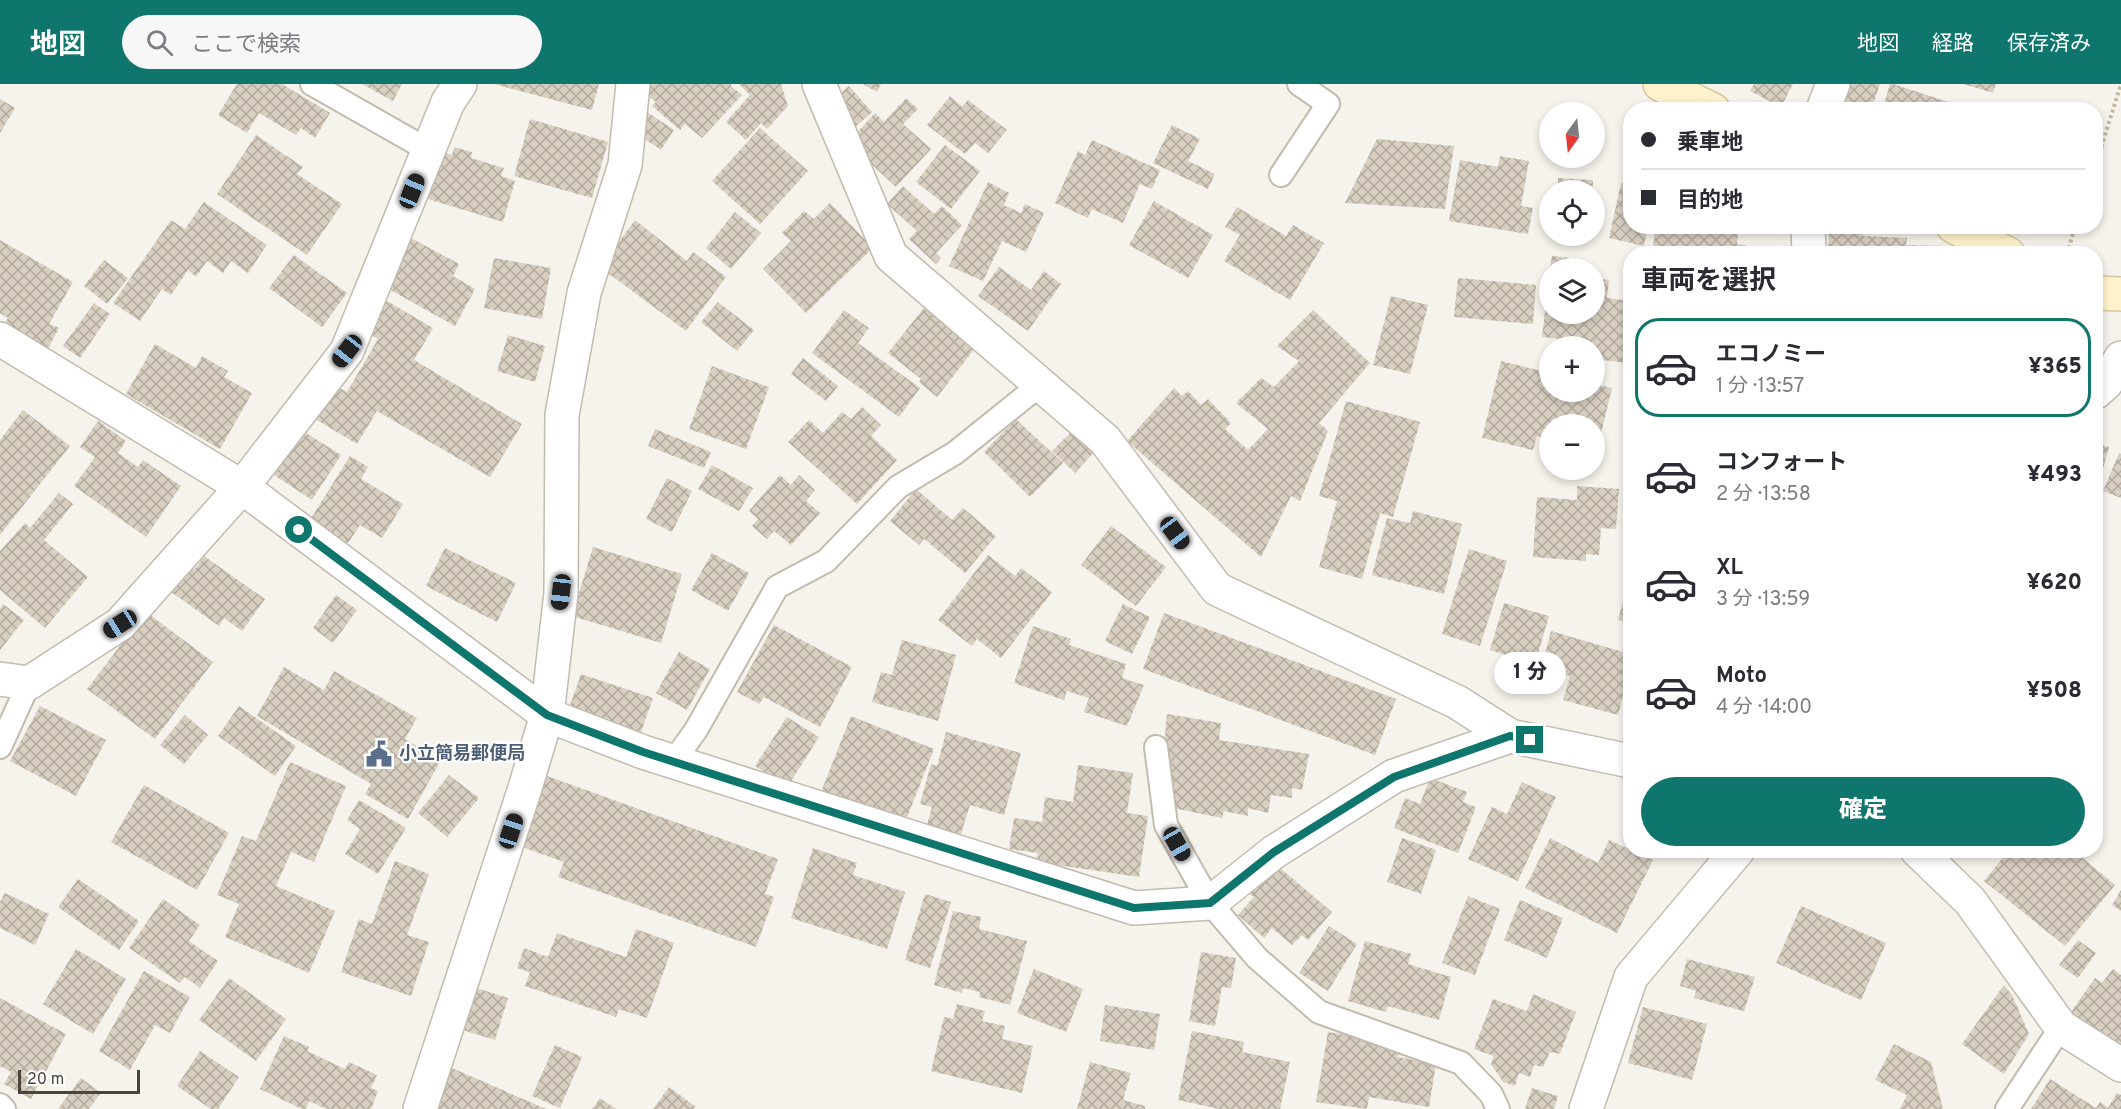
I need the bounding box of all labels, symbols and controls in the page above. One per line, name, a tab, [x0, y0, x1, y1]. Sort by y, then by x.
search box	[122, 15, 542, 69]
icon: search	[143, 26, 176, 59]
text: 地図	[30, 28, 86, 64]
text: 地図	[1857, 31, 1899, 58]
text: 経路	[1932, 31, 1974, 58]
text: 保存済み	[2007, 31, 2091, 58]
text: ここで検索	[191, 32, 301, 59]
north arrow	[1539, 102, 1605, 168]
map controls	[1539, 102, 1605, 480]
text: 乗車地	[1677, 130, 1743, 157]
car	[397, 171, 427, 211]
button: locate	[1539, 180, 1605, 246]
text: 目的地	[1677, 188, 1743, 215]
button: layers	[1539, 258, 1605, 324]
text: 車両を選択	[1641, 265, 1776, 299]
car	[329, 331, 365, 371]
button: +	[1539, 336, 1605, 402]
icon: car	[1644, 341, 1698, 395]
text: エコノミー	[1716, 342, 1826, 369]
text: ¥365	[2028, 354, 2082, 381]
text: 1 分 · 13:57	[1716, 374, 1804, 400]
button: −	[1539, 414, 1605, 480]
icon: car	[1644, 449, 1698, 503]
text: コンフォート	[1716, 450, 1847, 477]
text: ¥493	[2027, 462, 2082, 489]
text: 2 分 · 13:58	[1716, 482, 1811, 508]
car	[1157, 513, 1193, 553]
route start	[285, 516, 312, 543]
text: XL	[1716, 555, 1743, 582]
icon: car	[1644, 557, 1698, 611]
text: ¥620	[2027, 570, 2082, 597]
car	[550, 573, 572, 611]
text: 3 分 · 13:59	[1716, 587, 1810, 613]
car	[100, 607, 140, 641]
callout: 1 分	[1494, 653, 1566, 695]
text: 1 分	[1513, 660, 1547, 686]
text: Moto	[1716, 663, 1767, 690]
icon: car	[1644, 665, 1698, 719]
text: ¥508	[2026, 678, 2082, 705]
text: 4 分 · 14:00	[1716, 695, 1812, 721]
route end	[1516, 726, 1543, 753]
public building icon: 小立簡易郵便局	[364, 739, 394, 769]
place label: 小立簡易郵便局	[399, 743, 525, 766]
button: 確定	[1641, 777, 2085, 846]
car	[497, 811, 525, 851]
car	[1160, 824, 1194, 864]
scale bar	[18, 1067, 140, 1094]
text: 20 m	[27, 1070, 64, 1090]

